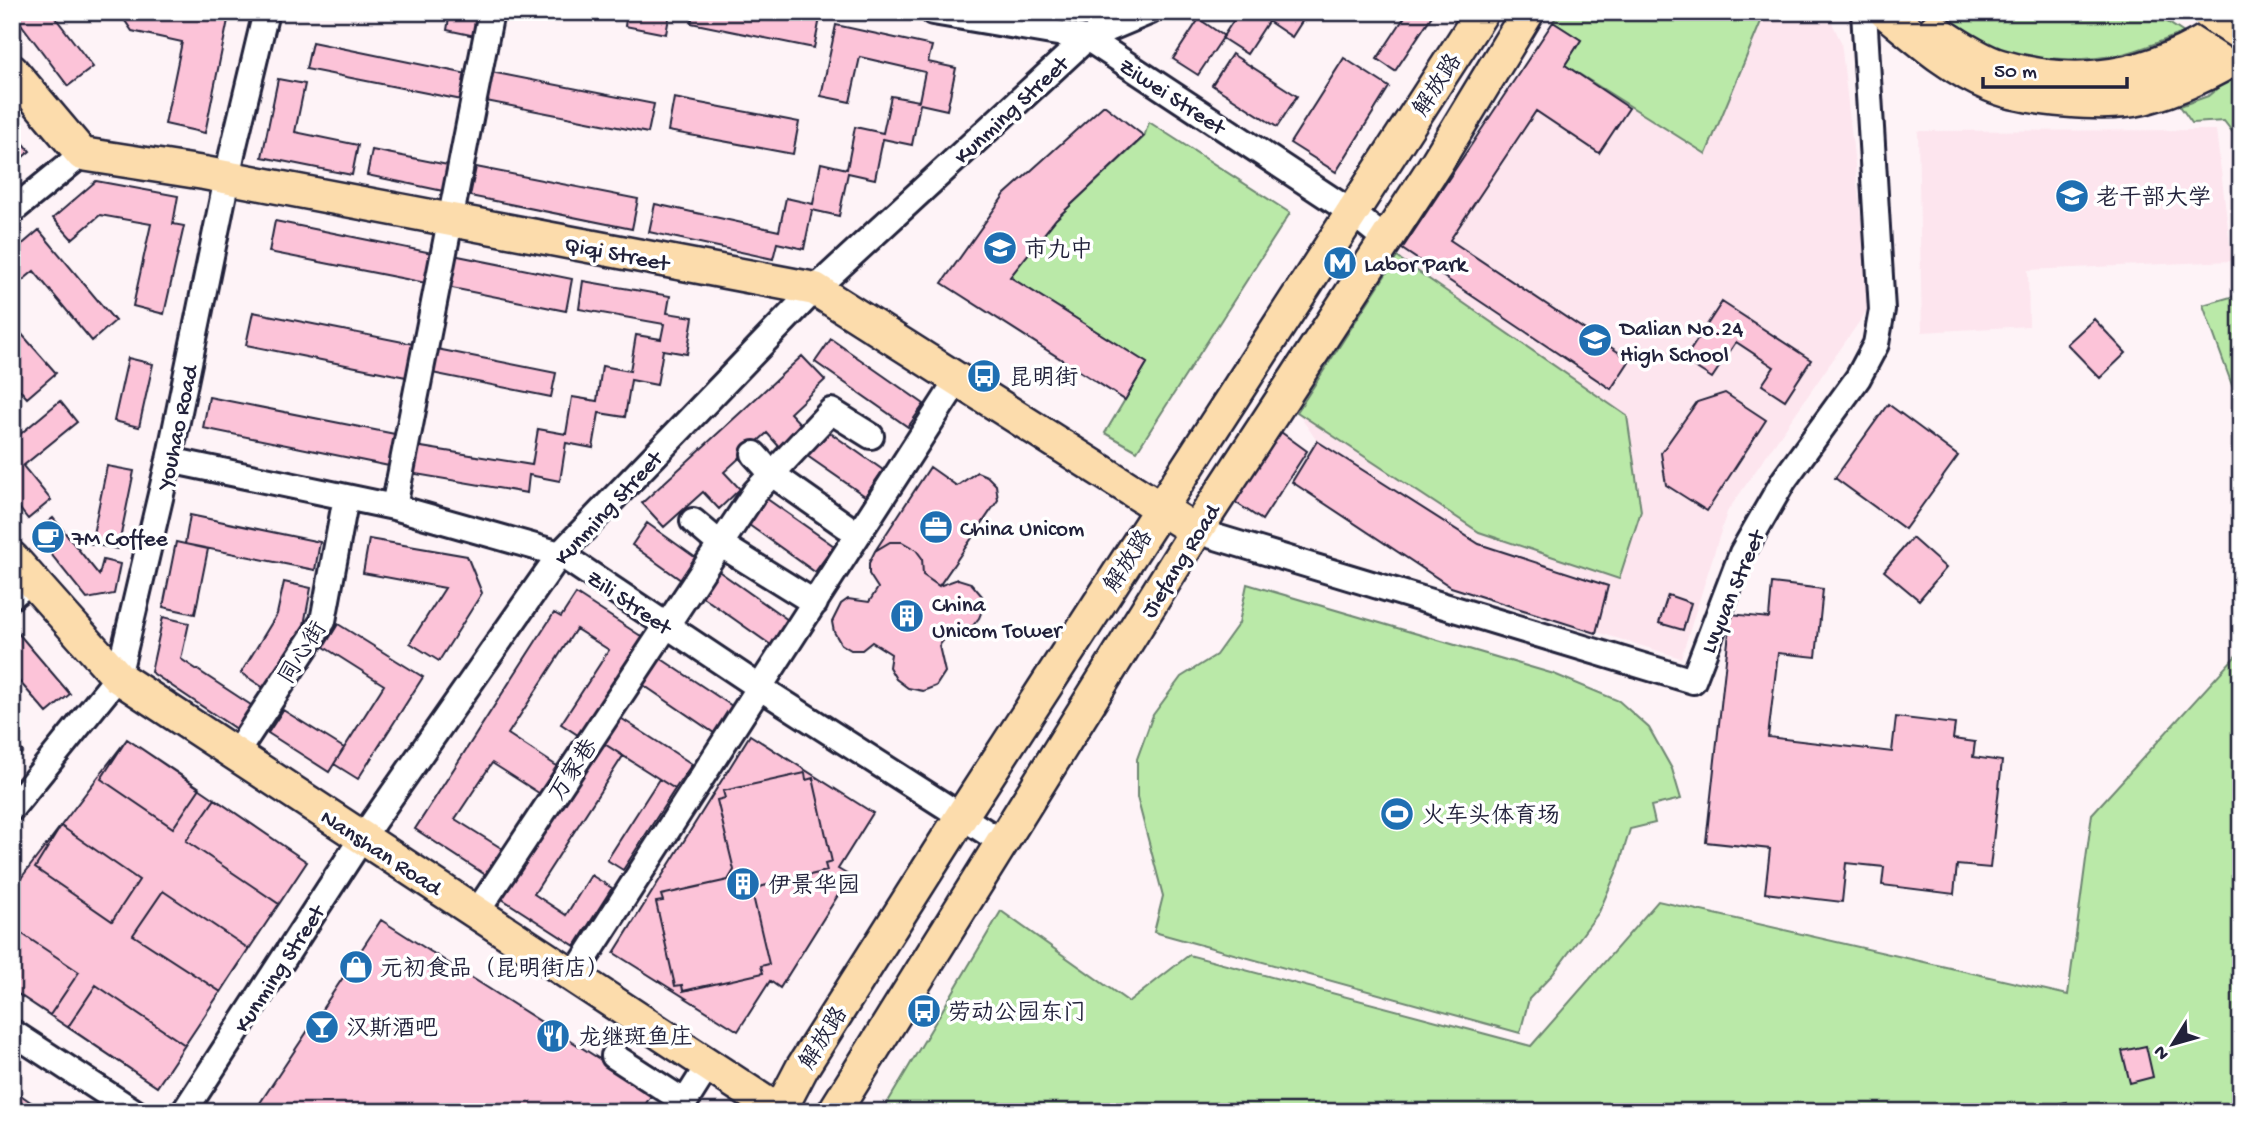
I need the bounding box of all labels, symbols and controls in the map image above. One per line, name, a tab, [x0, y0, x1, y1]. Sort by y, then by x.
scale bar	[1983, 46, 2127, 90]
street label: 解放路	[1408, 49, 1469, 122]
street label: Kunming Street	[950, 51, 1076, 171]
street label: Ziwei Street	[1113, 54, 1231, 143]
text: 50 m	[1994, 61, 2037, 86]
school or university icon: 老干部大学	[2053, 177, 2091, 215]
place label: 老干部大学	[2096, 185, 2211, 213]
school or university icon: 市九中	[981, 229, 1019, 267]
street label: Qiqi Street	[562, 232, 672, 279]
place label: 市九中	[1024, 237, 1093, 265]
metro station icon: Labor Park	[1321, 244, 1359, 282]
place label: Labor Park	[1364, 253, 1469, 280]
place label: Dalian No.24 High School	[1618, 317, 1743, 370]
school or university icon: Dalian No.24 High School	[1576, 321, 1614, 359]
bus stop icon: 昆明街	[965, 357, 1003, 395]
street label: Youhao Road	[153, 362, 206, 494]
place label: 昆明街	[1009, 366, 1078, 393]
street label: Kunming Street	[550, 445, 670, 572]
street label: Jiefang Road	[1136, 499, 1228, 624]
office icon: China Unicom	[917, 508, 955, 546]
place label: China Unicom	[960, 517, 1084, 544]
cafe icon: 7M Coffee	[29, 518, 67, 556]
street label: 解放路	[1099, 525, 1160, 598]
street label: Lvyuan Street	[1696, 525, 1773, 658]
place label: 7M Coffee	[71, 527, 169, 554]
street label: Zili Street	[580, 566, 677, 643]
place label: China Unicom Tower	[932, 593, 1063, 646]
building icon: China Unicom Tower	[888, 597, 926, 635]
street label: 同心街	[274, 617, 334, 690]
street label: 万家巷	[544, 733, 606, 807]
sports icon: 火车头体育场	[1378, 795, 1416, 833]
place label: 火车头体育场	[1422, 803, 1560, 831]
street label: Nanshan Road	[314, 805, 447, 904]
building icon: 伊景华园	[724, 865, 762, 903]
place label: 伊景华园	[768, 873, 860, 901]
street label: Kunming Street	[230, 900, 333, 1039]
shop icon: 元初食品（昆明街店）	[337, 948, 375, 986]
place label: 元初食品（昆明街店）	[380, 956, 610, 984]
bus stop icon: 劳动公园东门	[905, 992, 943, 1030]
place label: 劳动公园东门	[948, 1000, 1086, 1028]
street label: 解放路	[794, 1002, 855, 1075]
bar icon: 汉斯酒吧	[303, 1008, 341, 1046]
north arrow	[2138, 1009, 2208, 1078]
place label: 汉斯酒吧	[346, 1016, 438, 1044]
restaurant icon: 龙继斑鱼庄	[534, 1017, 572, 1055]
place label: 龙继斑鱼庄	[578, 1025, 693, 1053]
text: N	[2149, 1040, 2175, 1064]

